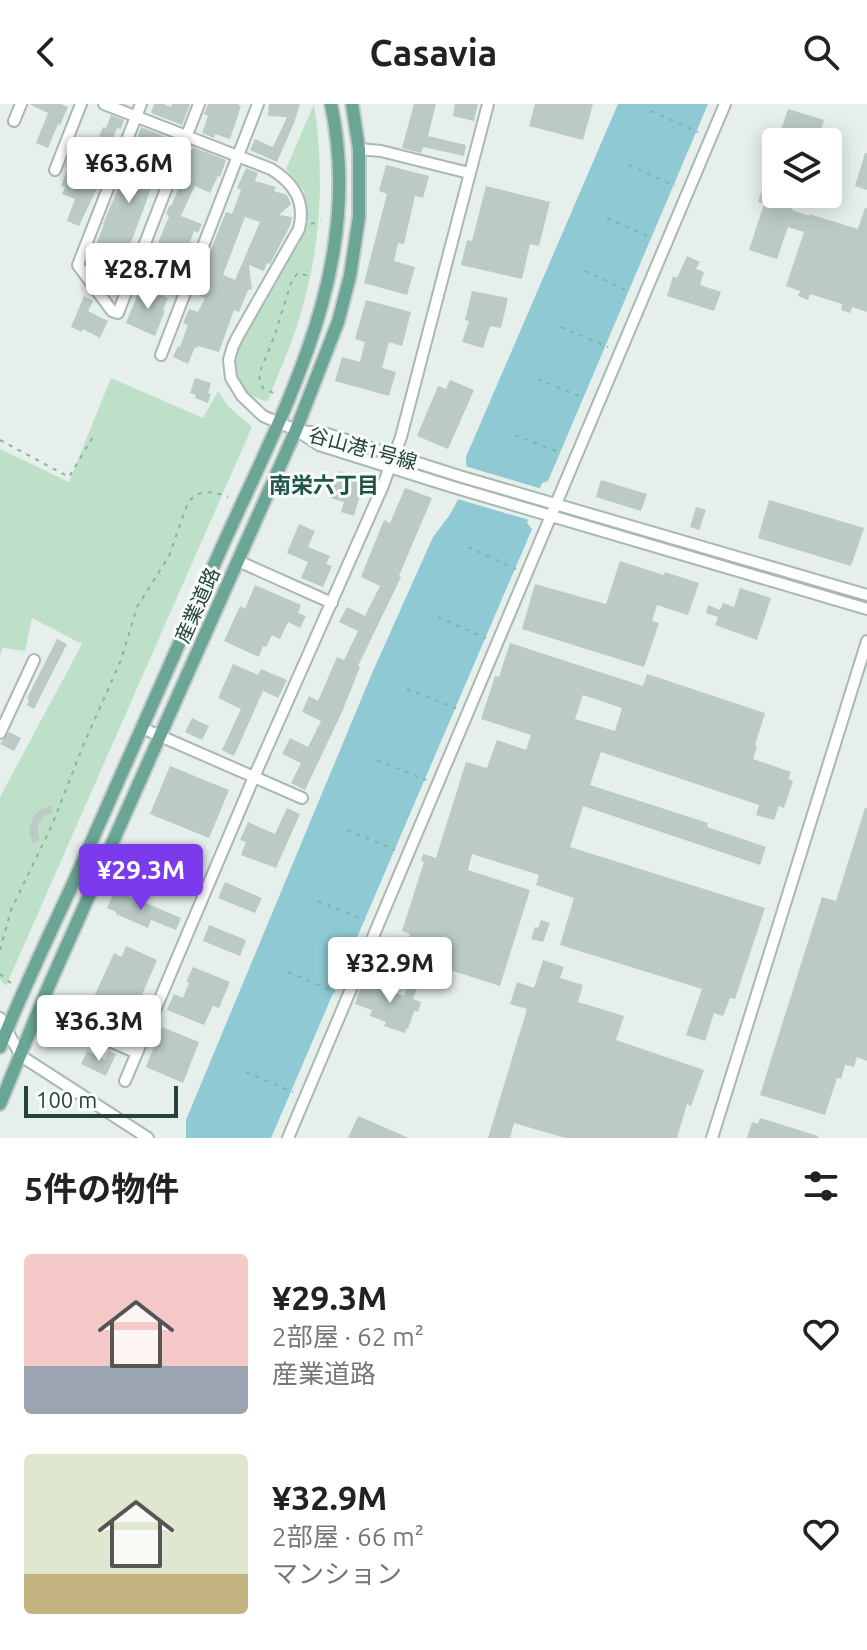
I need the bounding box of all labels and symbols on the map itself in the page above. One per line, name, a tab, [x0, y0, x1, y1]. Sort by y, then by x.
pin: ¥63.6M	[64, 137, 194, 205]
pin: ¥28.7M	[83, 243, 213, 311]
street label: 谷山港1号線	[306, 422, 420, 474]
district label: 南栄六丁目	[269, 472, 379, 497]
street label: 産業道路	[170, 564, 224, 646]
pin: ¥29.3M	[76, 844, 206, 912]
pin: ¥32.9M	[325, 937, 455, 1005]
pin: ¥36.3M	[34, 995, 164, 1063]
scale bar	[24, 1082, 178, 1118]

